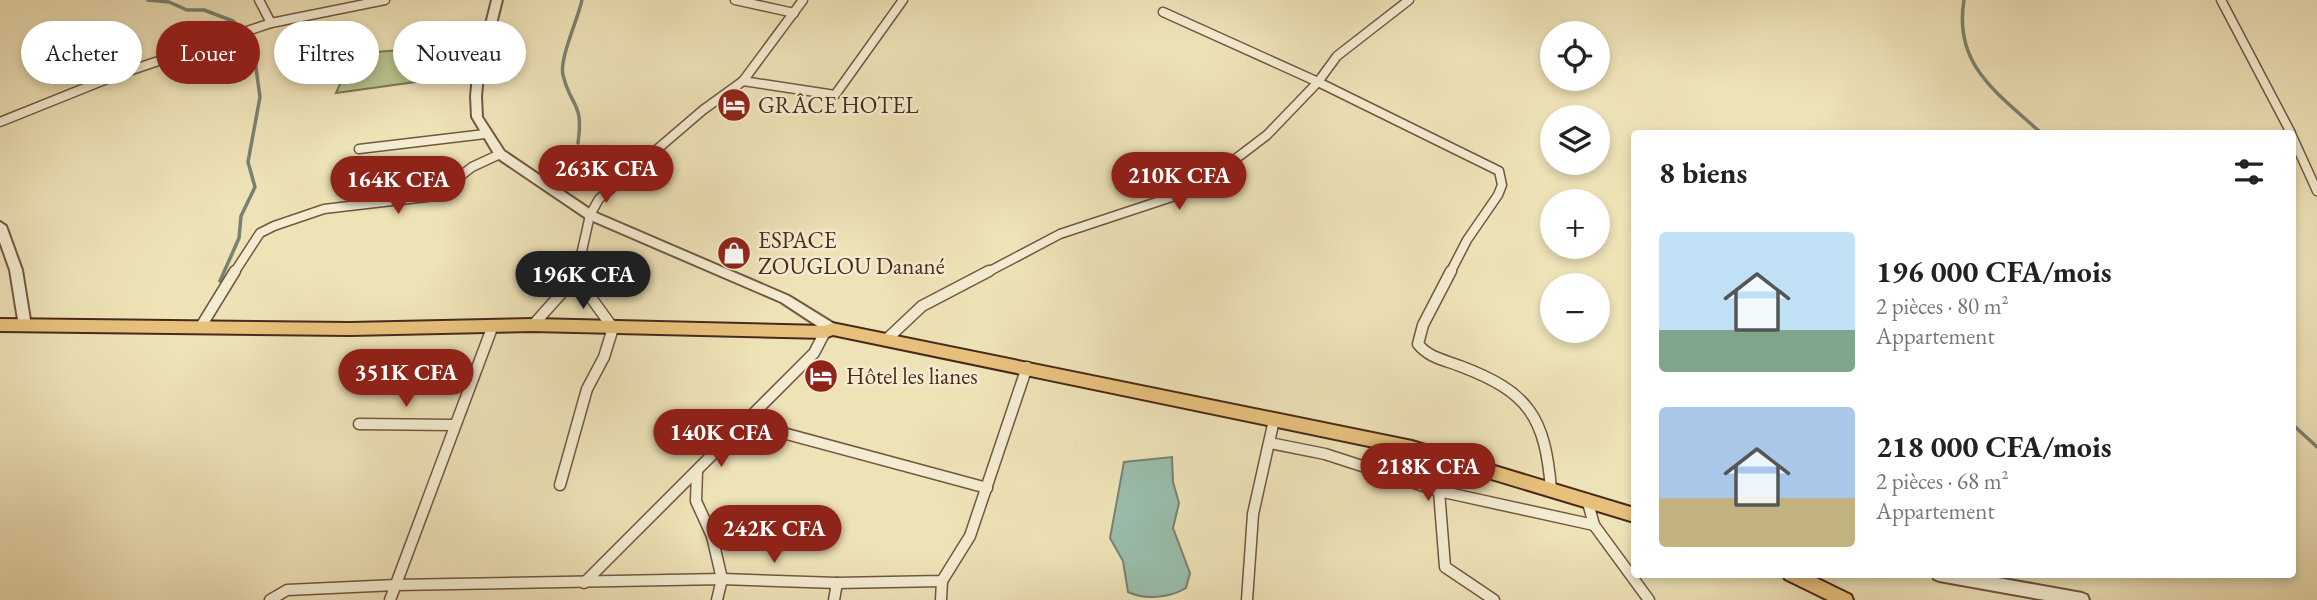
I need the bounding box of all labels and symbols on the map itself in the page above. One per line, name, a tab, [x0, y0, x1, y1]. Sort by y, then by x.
hotel icon: GRÂCE HOTEL	[715, 86, 753, 124]
place label: GRÂCE HOTEL	[758, 90, 919, 120]
pin: 263K CFA	[534, 146, 678, 205]
pin: 210K CFA	[1107, 152, 1251, 212]
pin: 164K CFA	[326, 156, 470, 216]
place label: ESPACE ZOUGLOU Danané	[758, 225, 945, 281]
shop icon: ESPACE ZOUGLOU Danané	[715, 234, 753, 272]
pin: 196K CFA	[511, 252, 655, 311]
pin: 351K CFA	[334, 350, 478, 409]
hotel icon: Hôtel les lianes	[802, 357, 840, 395]
place label: Hôtel les lianes	[846, 361, 978, 391]
pin: 140K CFA	[649, 410, 793, 469]
pin: 218K CFA	[1356, 444, 1500, 503]
pin: 242K CFA	[702, 505, 846, 565]

